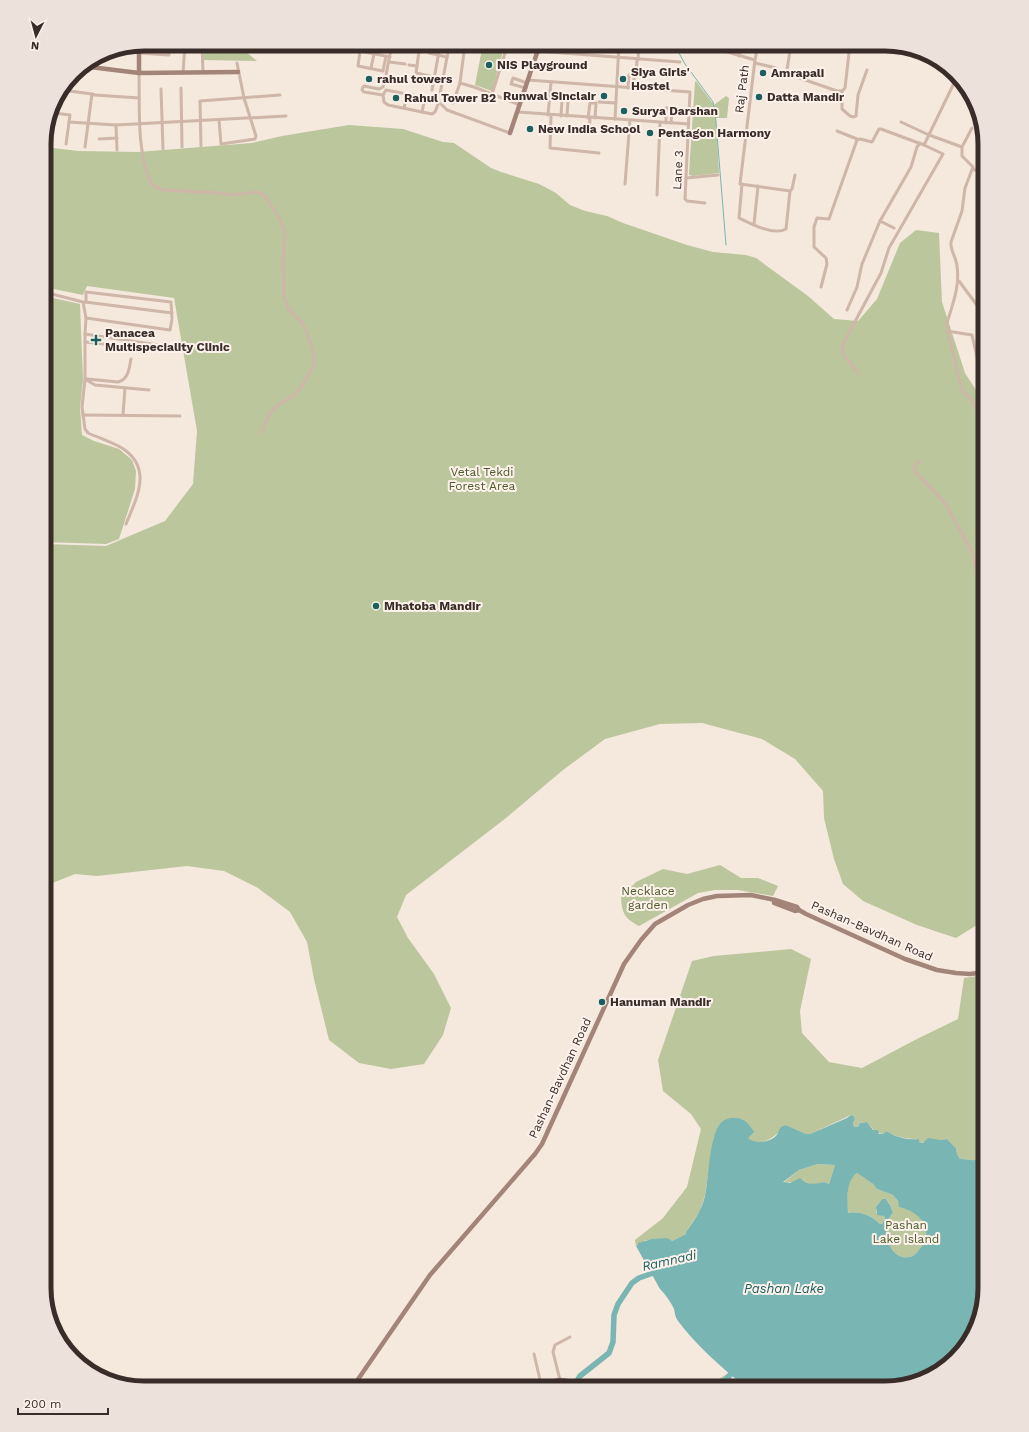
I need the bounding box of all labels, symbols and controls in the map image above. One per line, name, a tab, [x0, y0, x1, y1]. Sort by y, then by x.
north arrow	[16, 16, 56, 56]
text: N	[30, 39, 40, 52]
place label: NIS Playground	[497, 58, 588, 72]
marker: NIS Playground	[484, 60, 494, 70]
street label: Raj Path	[732, 64, 752, 114]
place label: Siya Girls' Hostel	[631, 65, 690, 93]
place label: Amrapali	[771, 66, 824, 80]
marker: Amrapali	[758, 68, 768, 78]
place label: rahul towers	[377, 72, 453, 86]
marker: rahul towers	[364, 74, 374, 84]
marker: Siya Girls' Hostel	[618, 74, 628, 84]
place label: Runwal Sinclair	[503, 89, 597, 103]
place label: Datta Mandir	[767, 90, 845, 104]
place label: Rahul Tower B2	[404, 91, 496, 105]
marker: Runwal Sinclair	[599, 91, 609, 101]
marker: Datta Mandir	[754, 92, 764, 102]
marker: Rahul Tower B2	[391, 93, 401, 103]
place label: Surya Darshan	[632, 104, 718, 118]
marker: Surya Darshan	[619, 106, 629, 116]
place label: New India School	[538, 122, 640, 136]
marker: New India School	[525, 124, 535, 134]
place label: Pentagon Harmony	[658, 126, 771, 140]
marker: Pentagon Harmony	[645, 128, 655, 138]
street label: Lane 3	[670, 150, 686, 190]
place label: Panacea Multispeciality Clinic	[105, 326, 230, 354]
marker: Panacea Multispeciality Clinic	[90, 334, 102, 346]
park label: Vetal Tekdi Forest Area	[449, 465, 516, 493]
place label: Mhatoba Mandir	[384, 599, 482, 613]
marker: Mhatoba Mandir	[371, 601, 381, 611]
park label: Necklace garden	[621, 884, 675, 912]
street label: Pashan-Bavdhan Road	[809, 898, 935, 964]
place label: Hanuman Mandir	[610, 995, 712, 1009]
marker: Hanuman Mandir	[597, 997, 607, 1007]
street label: Pashan-Bavdhan Road	[526, 1015, 594, 1141]
park label: Pashan Lake Island	[873, 1218, 939, 1246]
water label: Ramnadi	[640, 1247, 698, 1274]
water label: Pashan Lake	[744, 1281, 824, 1296]
scale bar	[18, 1390, 108, 1416]
text: 200 m	[24, 1397, 61, 1411]

